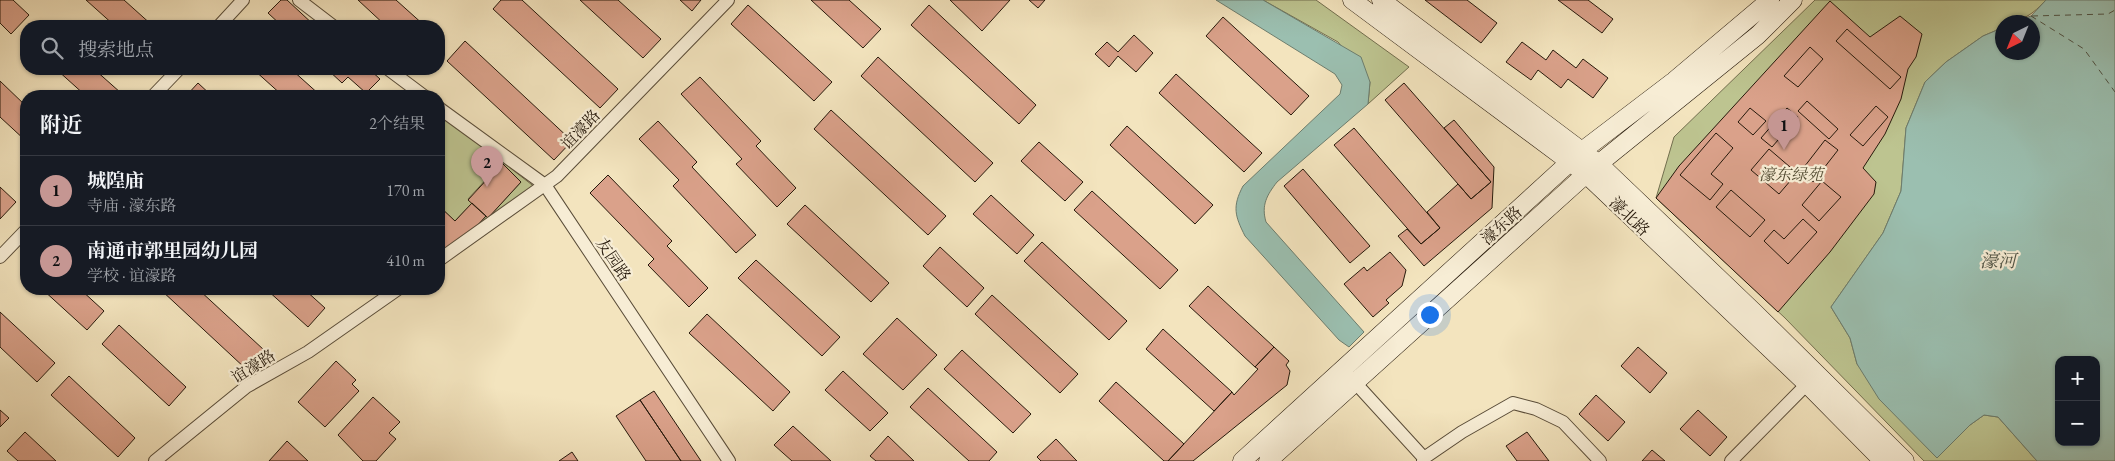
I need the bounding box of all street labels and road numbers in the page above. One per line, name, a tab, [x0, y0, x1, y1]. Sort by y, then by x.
street label: 谊濠路	[556, 105, 605, 154]
street label: 濠北路	[1605, 192, 1654, 241]
street label: 濠东路	[1476, 202, 1526, 249]
street label: 友园路	[591, 234, 636, 285]
street label: 谊濠路	[227, 345, 279, 388]

